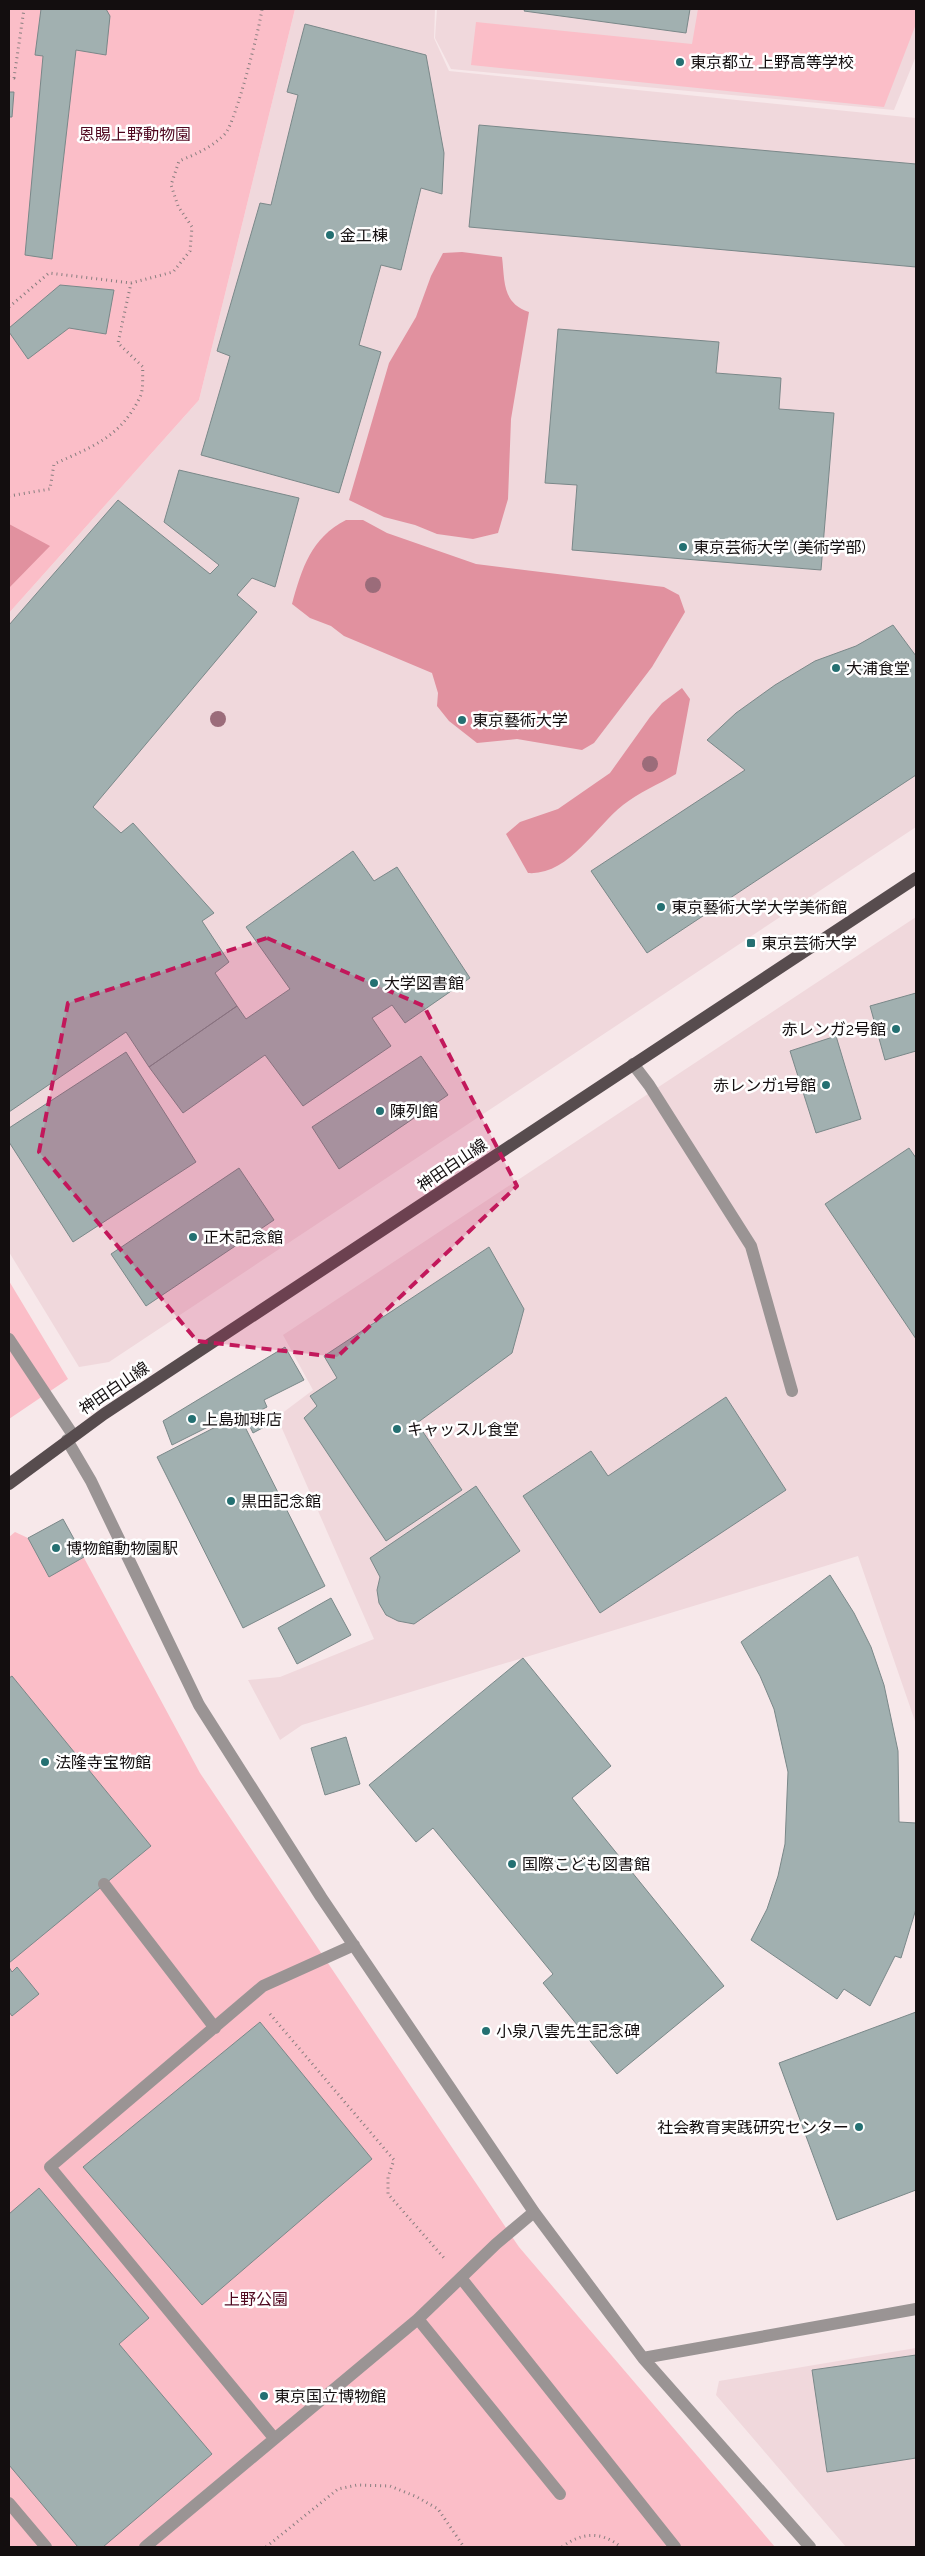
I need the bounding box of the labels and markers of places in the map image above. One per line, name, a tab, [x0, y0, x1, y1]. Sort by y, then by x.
place label: 東京都立 上野高等学校	[690, 53, 854, 72]
marker: 東京都立 上野高等学校	[674, 56, 686, 68]
place label: 金工棟	[340, 226, 388, 245]
marker: 金工棟	[324, 229, 336, 241]
place label: 東京芸術大学 (美術学部)	[693, 538, 866, 557]
marker: 東京芸術大学 (美術学部)	[677, 541, 689, 553]
place label: 大浦食堂	[846, 659, 910, 678]
marker: 大浦食堂	[830, 662, 842, 674]
place label: 東京藝術大学	[472, 711, 568, 730]
marker: 東京藝術大学	[456, 714, 468, 726]
place label: 東京藝術大学大学美術館	[671, 898, 847, 917]
marker: 東京藝術大学大学美術館	[655, 901, 667, 913]
place label: 東京芸術大学	[761, 934, 857, 953]
marker: 東京芸術大学	[745, 937, 757, 949]
place label: 大学図書館	[384, 974, 464, 993]
marker: 大学図書館	[368, 977, 380, 989]
place label: 赤レンガ2号館	[782, 1020, 886, 1039]
marker: 赤レンガ2号館	[890, 1023, 902, 1035]
place label: 赤レンガ1号館	[713, 1076, 816, 1095]
marker: 赤レンガ1号館	[820, 1079, 832, 1091]
place label: 陳列館	[390, 1102, 438, 1121]
marker: 陳列館	[374, 1105, 386, 1117]
place label: 正木記念館	[203, 1228, 283, 1247]
marker: 正木記念館	[187, 1231, 199, 1243]
place label: 上島珈琲店	[202, 1410, 282, 1429]
marker: 上島珈琲店	[186, 1413, 198, 1425]
place label: キャッスル食堂	[407, 1420, 519, 1439]
marker: キャッスル食堂	[391, 1423, 403, 1435]
place label: 黒田記念館	[241, 1492, 321, 1511]
marker: 黒田記念館	[225, 1495, 237, 1507]
place label: 博物館動物園駅	[66, 1539, 178, 1558]
marker: 博物館動物園駅	[50, 1542, 62, 1554]
place label: 法隆寺宝物館	[55, 1753, 151, 1772]
marker: 法隆寺宝物館	[39, 1756, 51, 1768]
place label: 国際こども図書館	[522, 1855, 650, 1874]
marker: 国際こども図書館	[506, 1858, 518, 1870]
place label: 小泉八雲先生記念碑	[496, 2022, 640, 2041]
marker: 小泉八雲先生記念碑	[480, 2025, 492, 2037]
place label: 社会教育実践研究センター	[657, 2118, 849, 2137]
marker: 社会教育実践研究センター	[853, 2121, 865, 2133]
place label: 東京国立博物館	[274, 2387, 386, 2406]
marker: 東京国立博物館	[258, 2390, 270, 2402]

